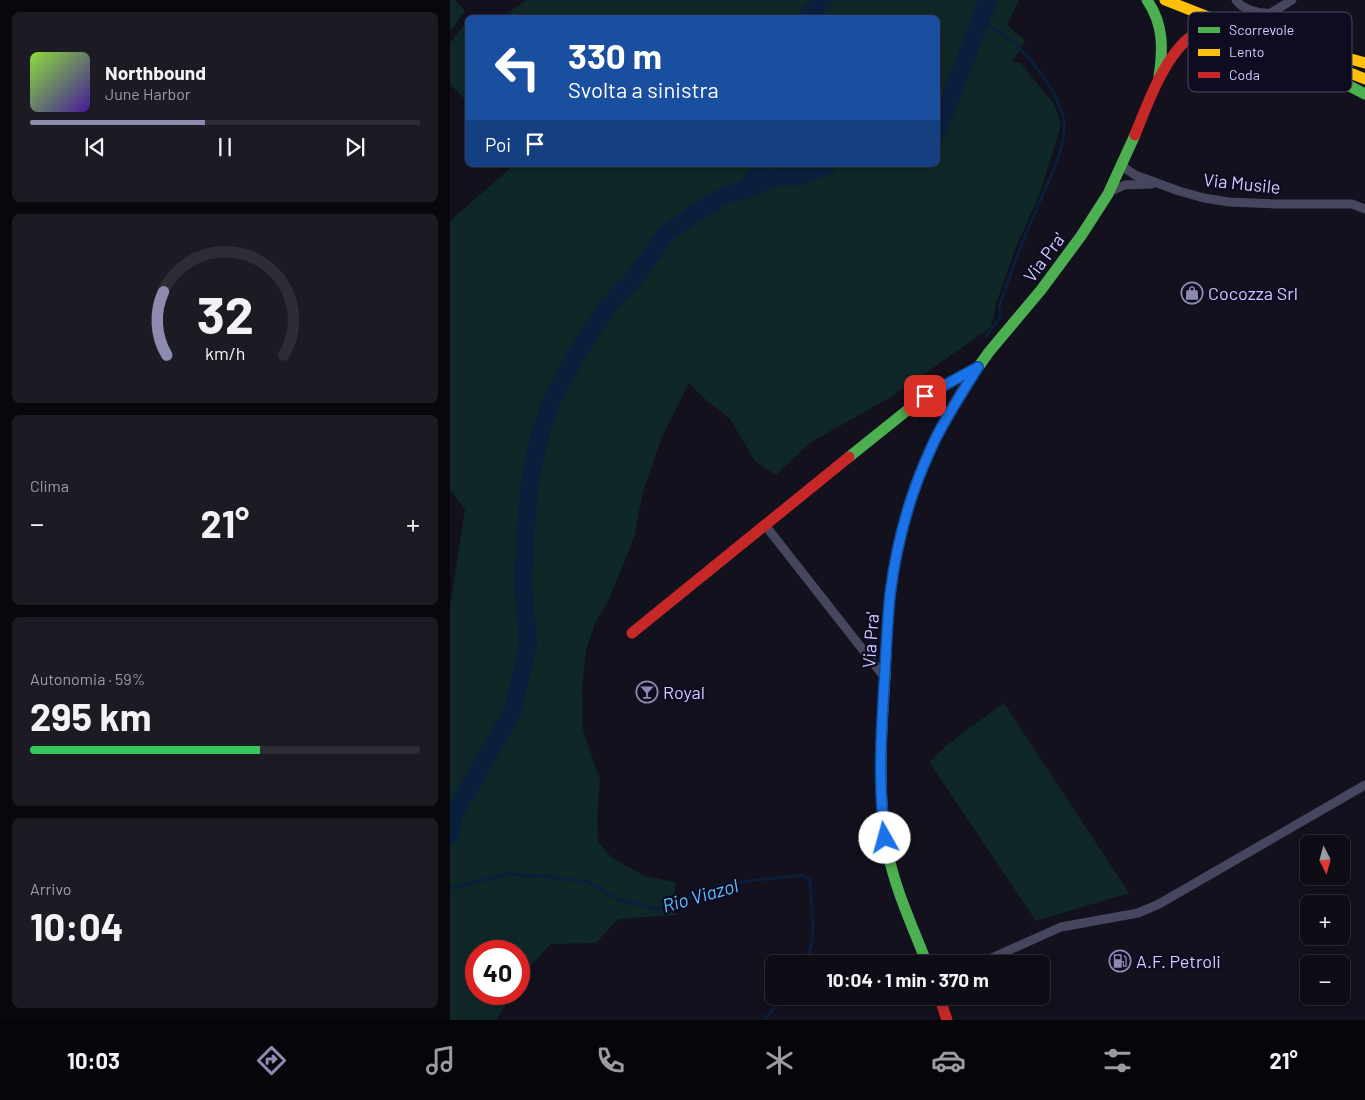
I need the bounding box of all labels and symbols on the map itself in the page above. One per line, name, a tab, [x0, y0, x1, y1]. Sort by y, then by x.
legend	[1188, 12, 1352, 92]
text: Scorrevole	[1229, 21, 1294, 38]
text: Lento	[1229, 43, 1264, 60]
text: Coda	[1229, 66, 1260, 83]
street label: Via Musile	[1202, 168, 1282, 198]
street label: Via Pra'	[1018, 228, 1070, 286]
shop icon: Cocozza Srl	[1180, 281, 1204, 305]
place label: Cocozza Srl	[1208, 282, 1298, 304]
pin	[904, 375, 946, 417]
street label: Via Pra'	[857, 611, 883, 669]
bar icon: Royal	[635, 680, 659, 704]
place label: Royal	[663, 681, 705, 703]
position arrow	[858, 811, 910, 863]
north arrow	[1300, 835, 1350, 885]
water label: Rio Viazol	[659, 873, 741, 917]
speed limit sign: 40	[465, 940, 530, 1005]
fuel station icon: A.F. Petroli	[1108, 949, 1132, 973]
place label: A.F. Petroli	[1136, 950, 1221, 972]

